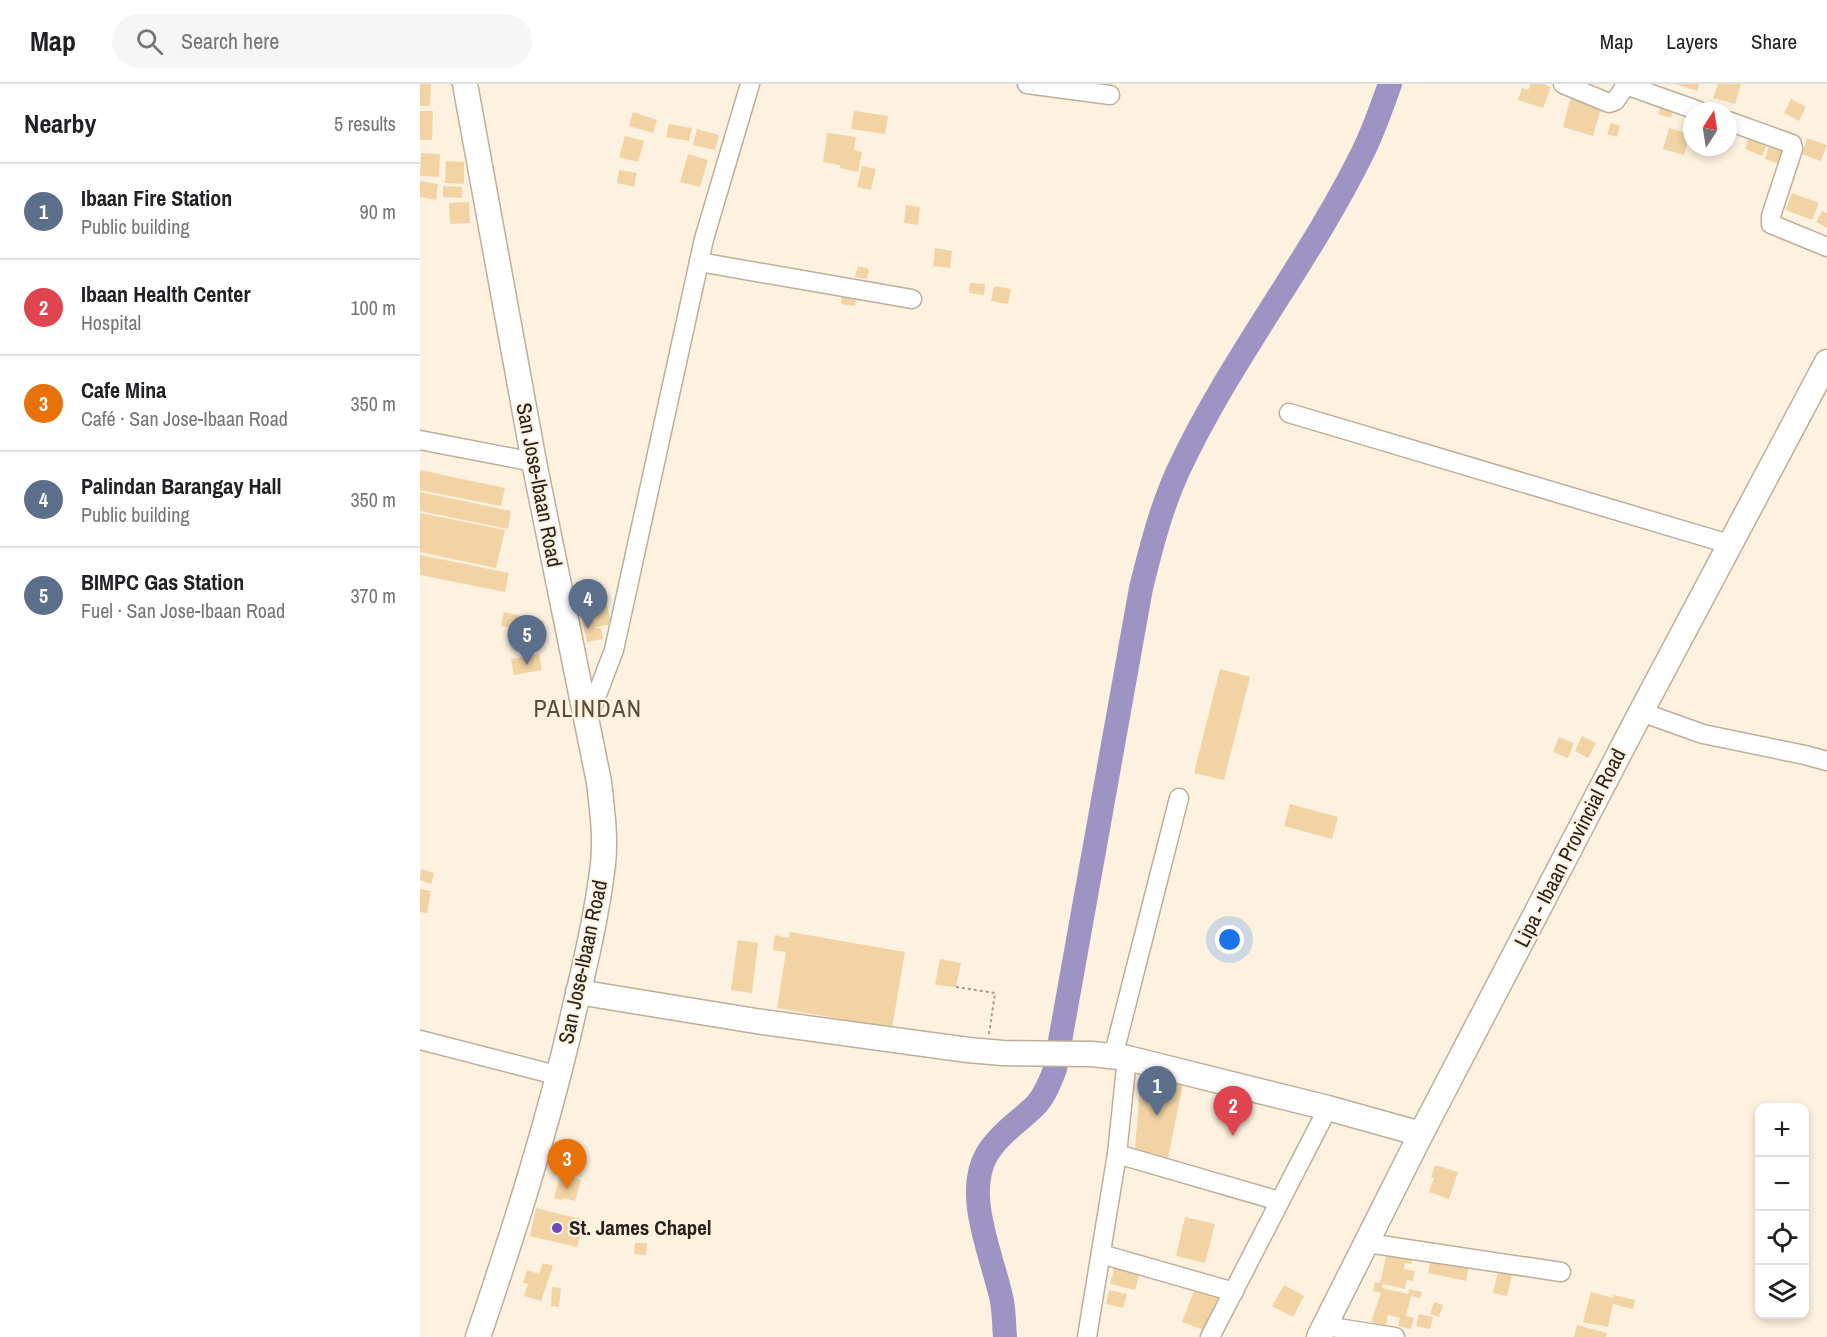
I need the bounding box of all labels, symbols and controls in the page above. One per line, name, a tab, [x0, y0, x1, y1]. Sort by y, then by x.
search box	[112, 14, 532, 68]
text: Map	[30, 22, 76, 60]
icon: search	[133, 25, 166, 58]
text: Search here	[181, 26, 279, 56]
text: Map	[1600, 27, 1633, 56]
text: Layers	[1666, 27, 1718, 56]
text: Share	[1751, 27, 1797, 56]
north arrow	[1683, 102, 1737, 156]
text: Nearby	[24, 106, 96, 141]
text: 5 results	[334, 110, 396, 137]
text: Ibaan Fire Station	[81, 183, 232, 213]
text: 1	[39, 198, 48, 225]
text: 90 m	[360, 198, 396, 225]
text: Public building	[81, 213, 190, 240]
text: Ibaan Health Center	[81, 279, 250, 309]
text: 2	[39, 294, 48, 321]
text: 100 m	[350, 294, 396, 321]
text: Hospital	[81, 309, 141, 336]
text: Cafe Mina	[81, 375, 166, 405]
text: 3	[39, 390, 48, 417]
text: 350 m	[350, 390, 396, 417]
street label: San Jose-Ibaan Road	[509, 400, 570, 569]
text: Café · San Jose-Ibaan Road	[81, 405, 288, 432]
text: Palindan Barangay Hall	[81, 471, 282, 501]
text: 4	[39, 486, 48, 513]
text: 350 m	[350, 486, 396, 513]
text: Public building	[81, 501, 190, 528]
text: BIMPC Gas Station	[81, 567, 244, 597]
pin: 4	[568, 580, 608, 629]
text: 5	[39, 582, 48, 609]
text: 370 m	[350, 582, 396, 609]
text: Fuel · San Jose-Ibaan Road	[81, 597, 285, 624]
pin: 5	[508, 616, 546, 665]
district label: PALINDAN	[534, 692, 642, 724]
street label: Lipa - Ibaan Provincial Road	[1507, 744, 1632, 952]
street label: San Jose-Ibaan Road	[551, 877, 614, 1046]
your location	[1215, 925, 1244, 954]
pin: 1	[1138, 1066, 1176, 1116]
pin: 2	[1214, 1086, 1252, 1136]
map controls	[1755, 1103, 1809, 1319]
button: +	[1755, 1103, 1809, 1157]
pin: 3	[548, 1140, 586, 1189]
button: −	[1755, 1157, 1809, 1211]
button: locate	[1755, 1211, 1809, 1265]
place label: St. James Chapel	[569, 1213, 712, 1242]
marker: St. James Chapel	[550, 1221, 564, 1235]
button: layers	[1755, 1265, 1809, 1319]

